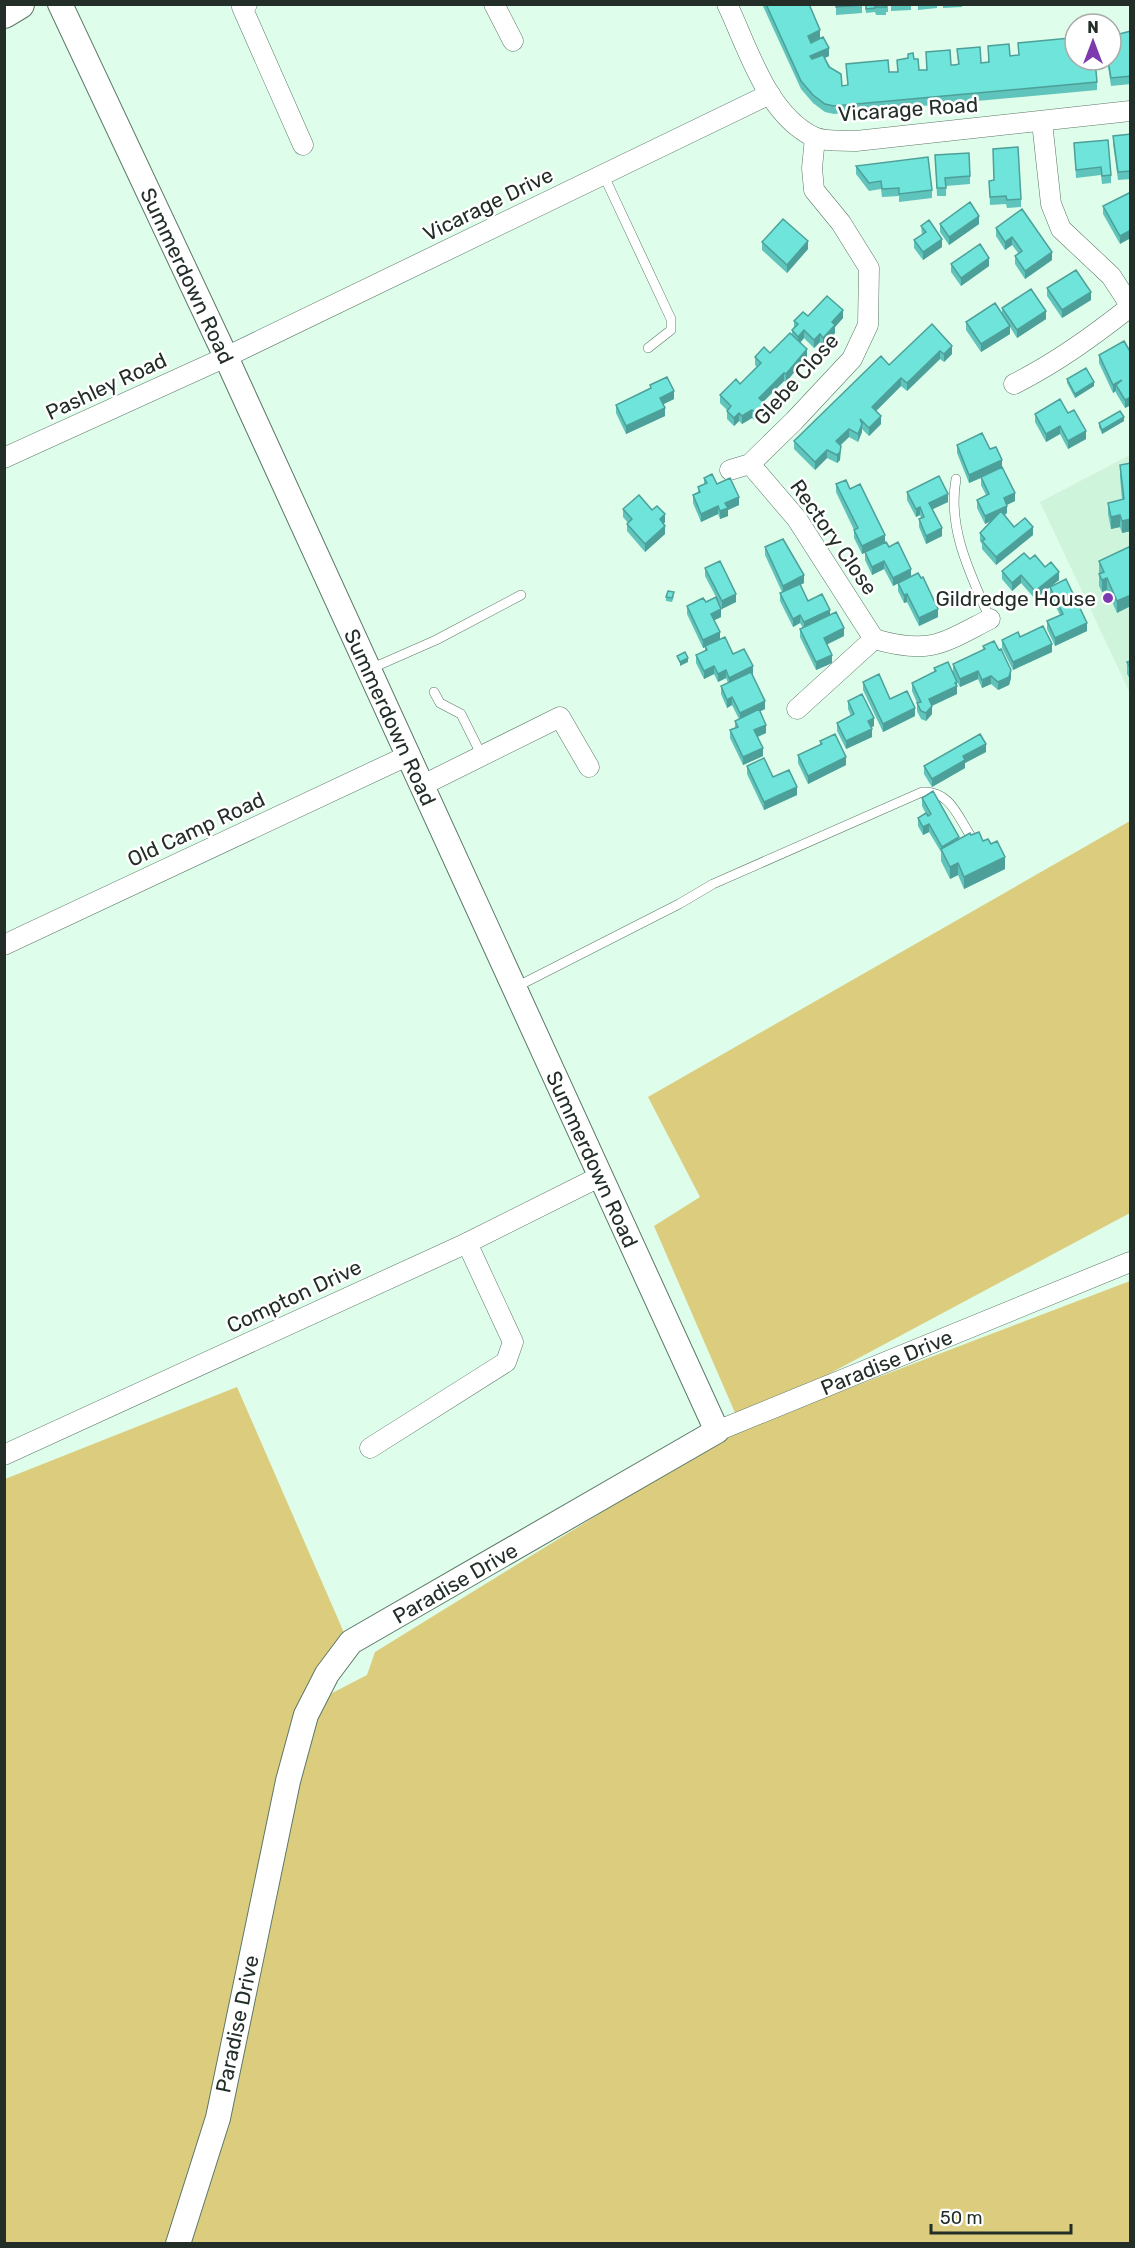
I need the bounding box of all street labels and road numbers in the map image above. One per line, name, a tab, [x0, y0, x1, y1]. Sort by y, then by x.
street label: Vicarage Road	[837, 92, 979, 126]
street label: Vicarage Drive	[419, 162, 557, 246]
street label: Summerdown Road	[136, 184, 240, 367]
street label: Glebe Close	[749, 328, 843, 430]
street label: Pashley Road	[41, 347, 171, 425]
street label: Rectory Close	[785, 475, 883, 599]
street label: Summerdown Road	[339, 625, 442, 809]
street label: Old Camp Road	[123, 786, 269, 872]
street label: Summerdown Road	[542, 1067, 644, 1251]
street label: Compton Drive	[223, 1254, 365, 1338]
street label: Paradise Drive	[817, 1324, 956, 1400]
street label: Paradise Drive	[388, 1537, 522, 1629]
street label: Paradise Drive	[210, 1953, 264, 2095]

